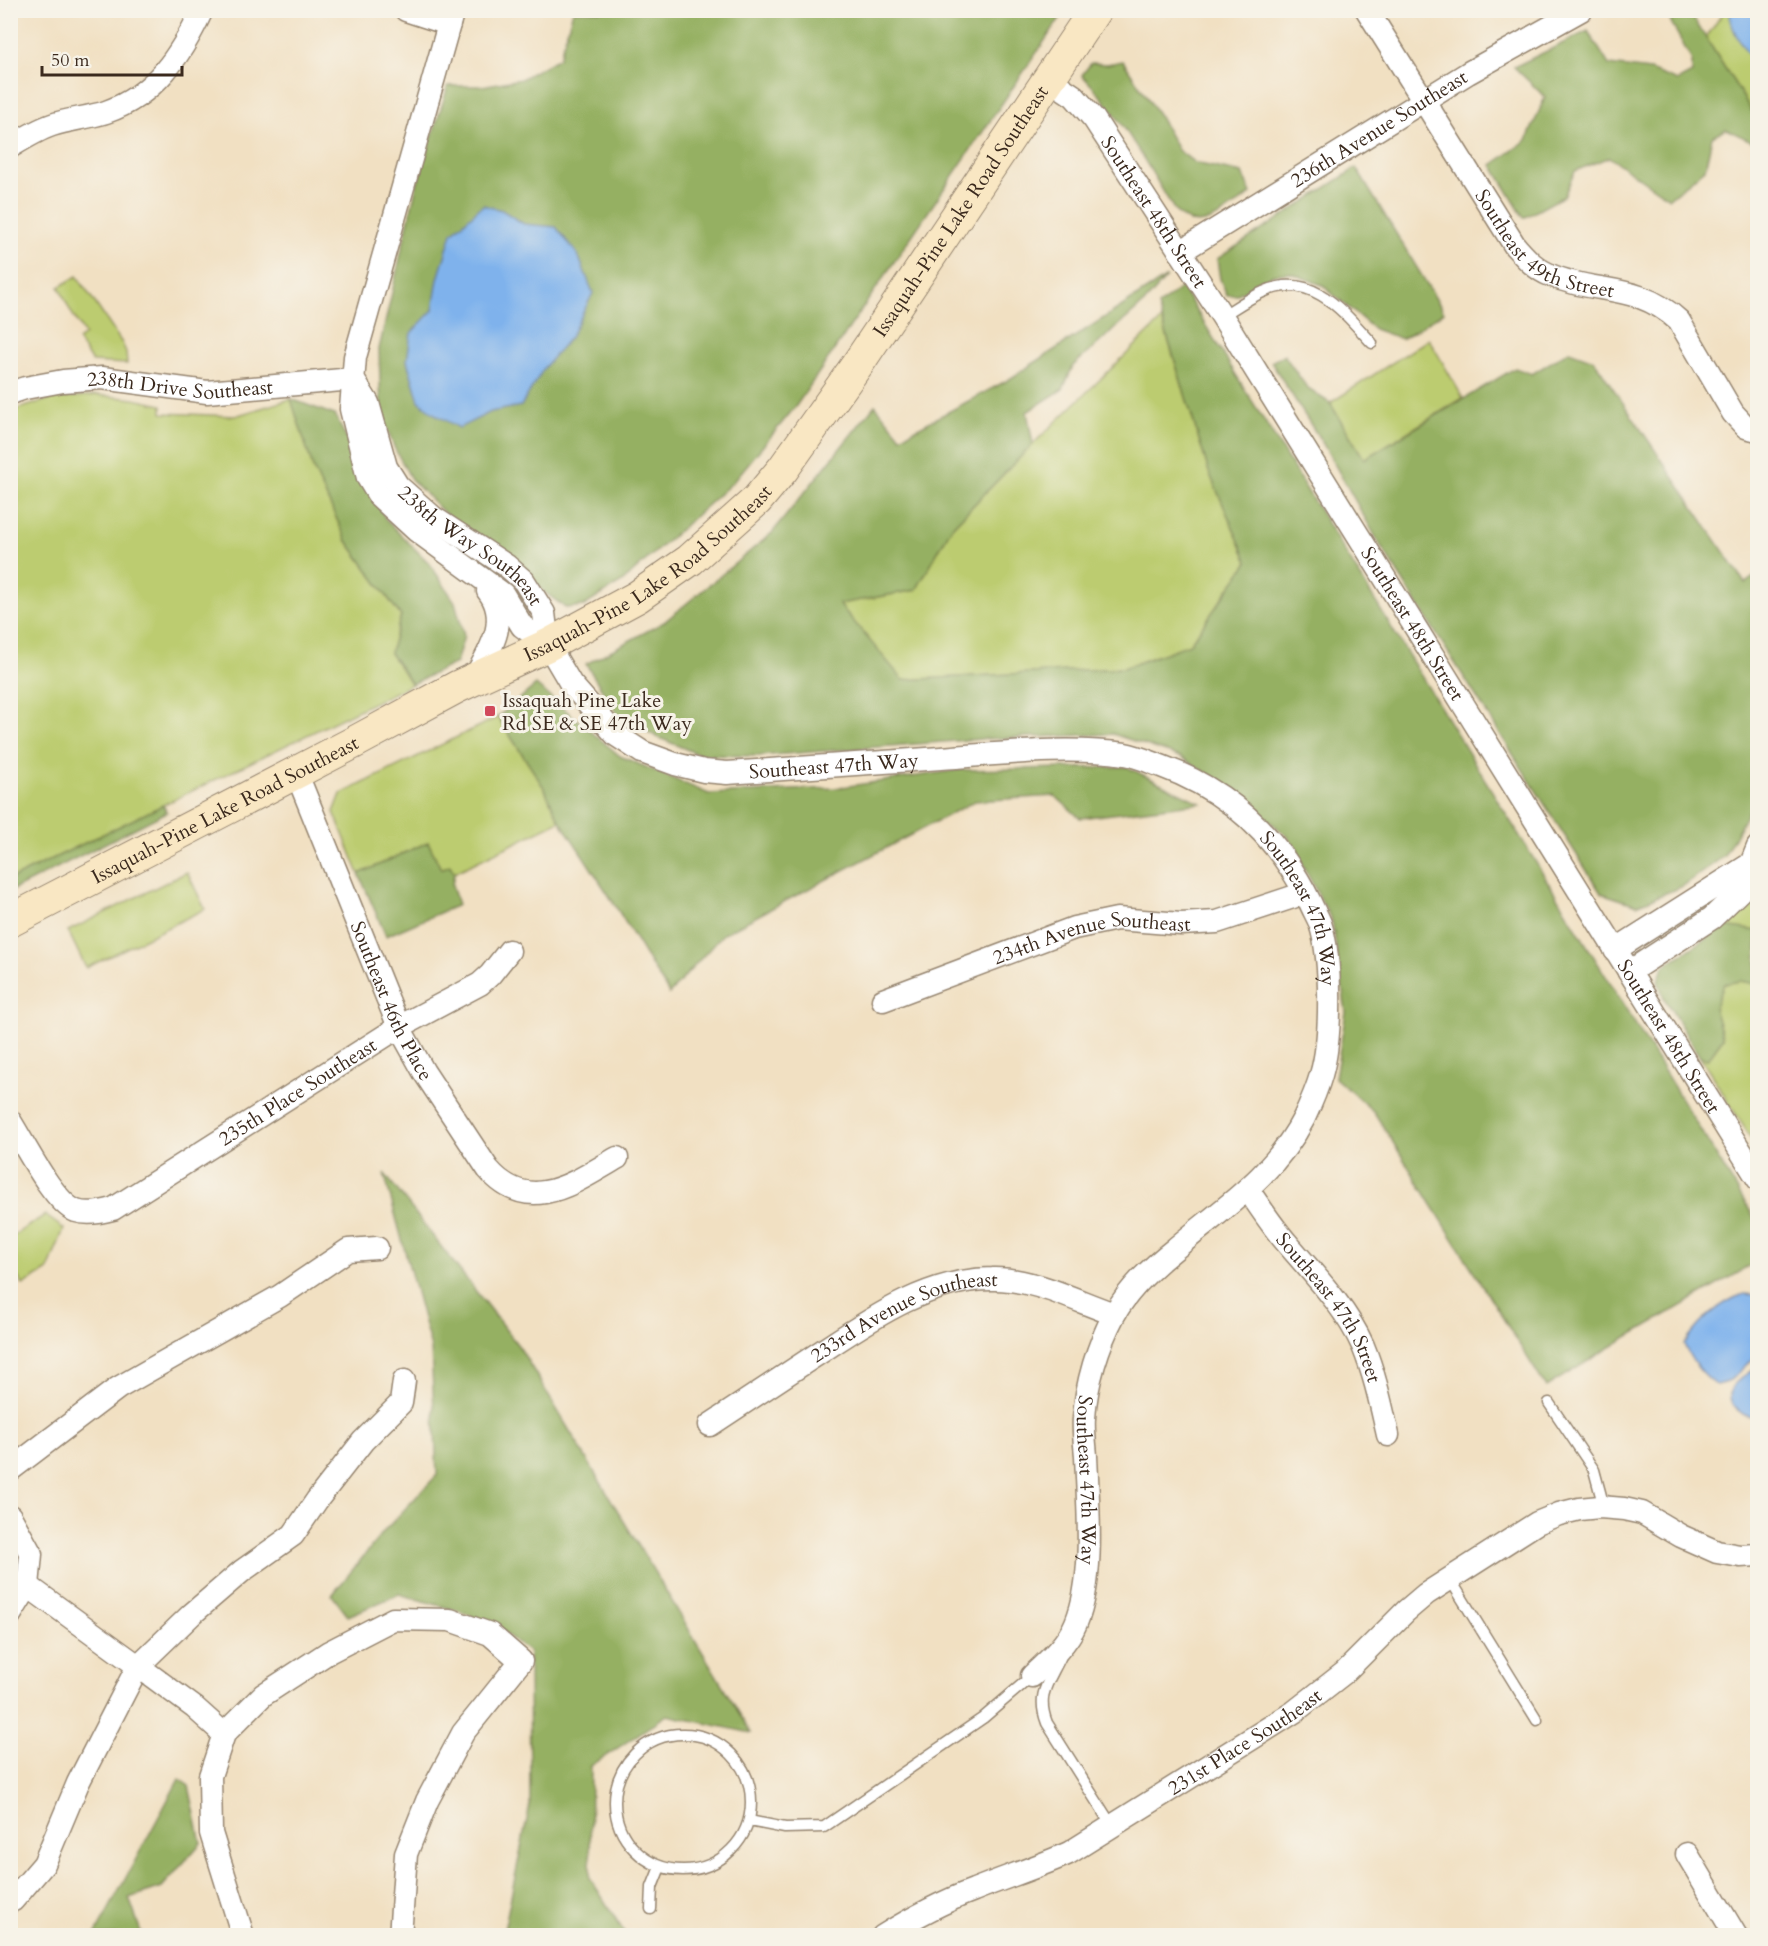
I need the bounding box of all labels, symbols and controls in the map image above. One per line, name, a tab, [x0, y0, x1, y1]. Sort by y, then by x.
scale bar	[42, 39, 182, 77]
text: 50 m	[51, 48, 90, 73]
street label: 236th Avenue Southeast	[1285, 63, 1473, 194]
street label: Issaquah-Pine Lake Road Southeast	[866, 79, 1055, 342]
street label: Southeast 48th Street	[1095, 130, 1214, 294]
street label: Southeast 49th Street	[1469, 184, 1617, 304]
street label: 238th Drive Southeast	[86, 364, 275, 406]
street label: Issaquah-Pine Lake Road Southeast	[519, 478, 778, 668]
street label: 238th Way Southeast	[393, 479, 550, 611]
street label: Southeast 48th Street	[1355, 541, 1471, 706]
place label: Issaquah Pine Lake Rd SE & SE 47th Way	[502, 687, 692, 737]
marker: Issaquah Pine Lake Rd SE & SE 47th Way	[483, 704, 497, 718]
street label: Issaquah-Pine Lake Road Southeast	[86, 729, 364, 890]
street label: Southeast 47th Way	[748, 746, 920, 785]
street label: Southeast 47th Way	[1254, 825, 1342, 987]
street label: 234th Avenue Southeast	[989, 905, 1192, 971]
street label: Southeast 46th Place	[344, 917, 439, 1086]
street label: Southeast 48th Street	[1611, 954, 1728, 1119]
street label: 235th Place Southeast	[213, 1031, 382, 1152]
street label: Southeast 47th Street	[1270, 1227, 1388, 1386]
street label: 233rd Avenue Southeast	[805, 1265, 998, 1369]
street label: Southeast 47th Way	[1070, 1394, 1102, 1566]
street label: 231st Place Southeast	[1162, 1682, 1328, 1801]

